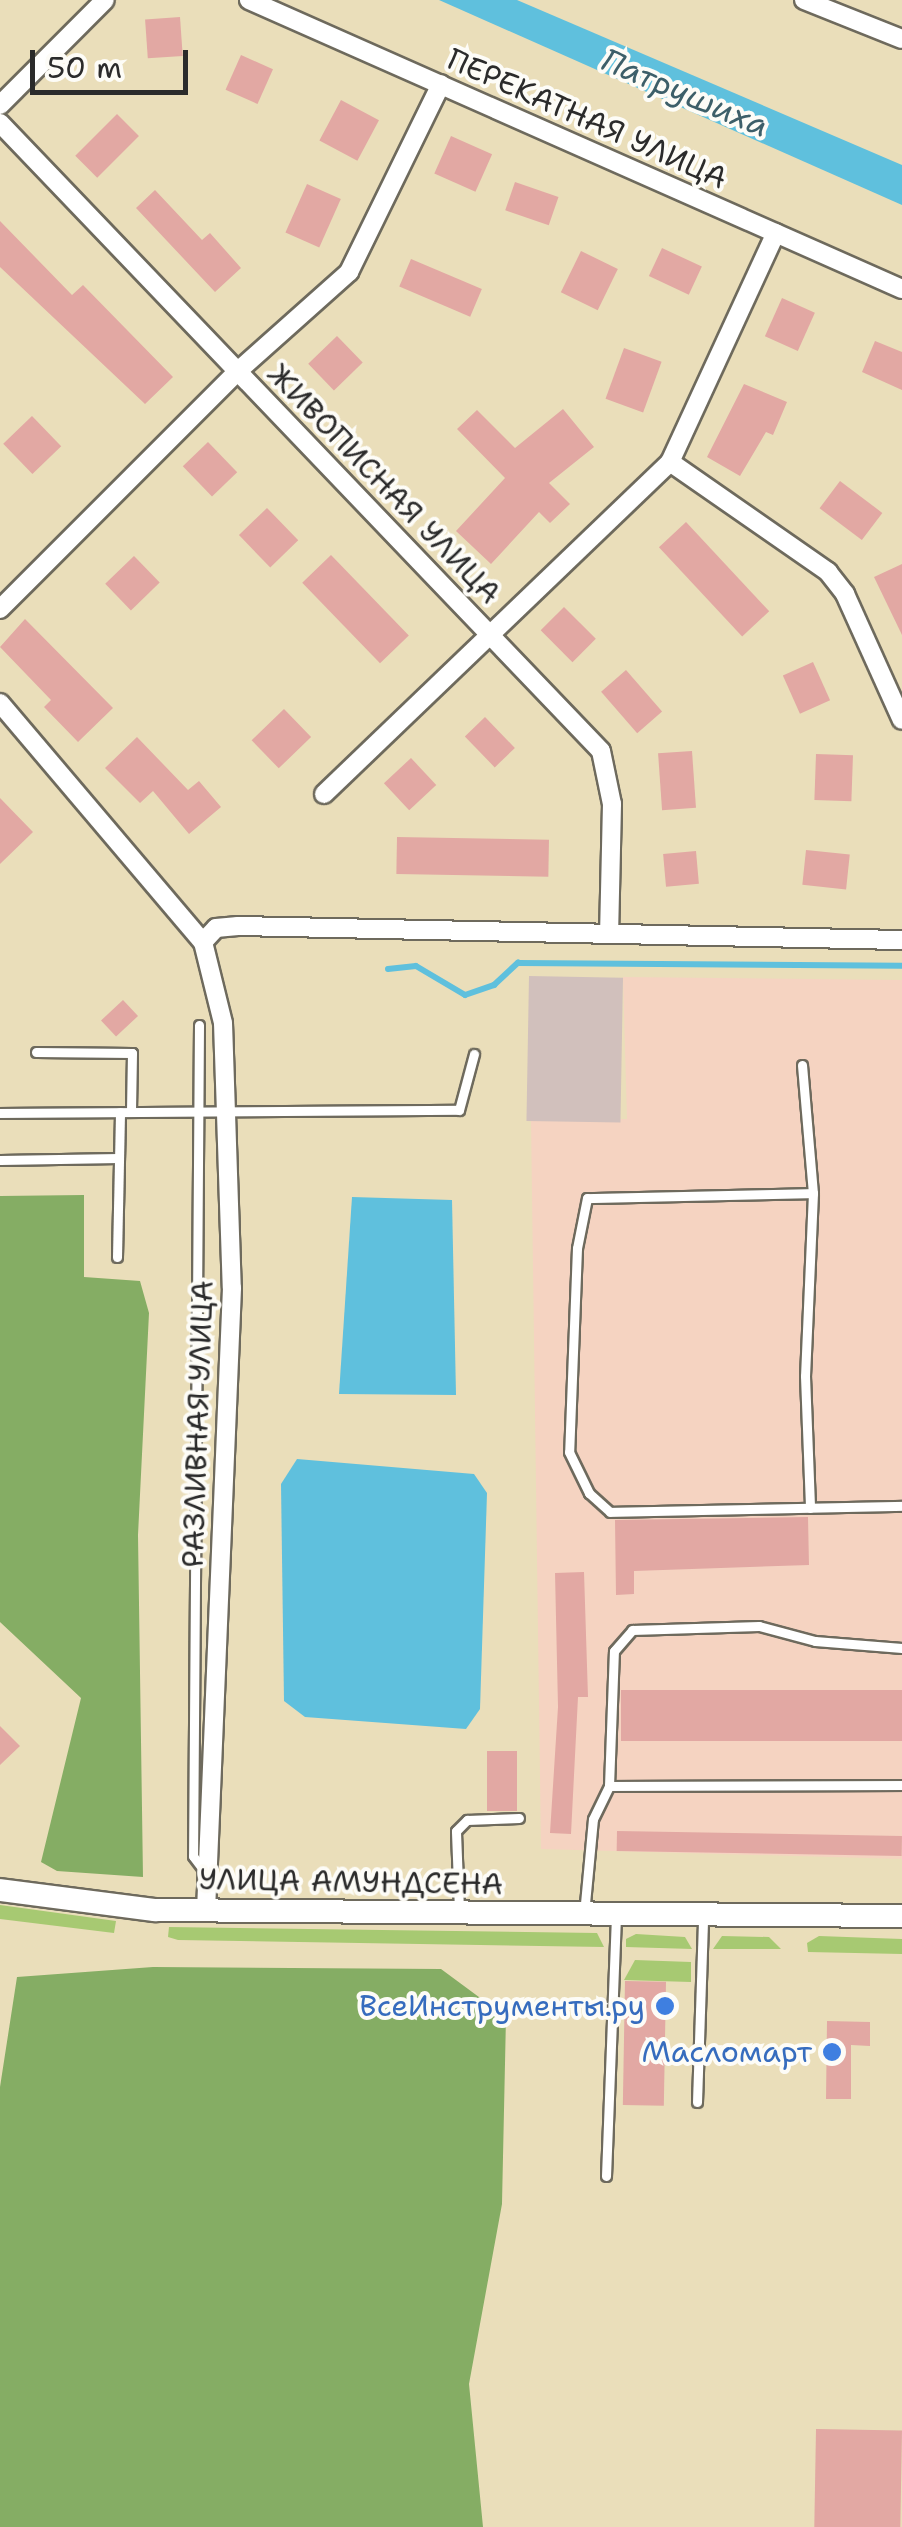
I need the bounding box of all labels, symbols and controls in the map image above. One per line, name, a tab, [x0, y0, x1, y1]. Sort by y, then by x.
scale bar	[35, 30, 192, 92]
street label: ПЕРЕКАТНАЯ УЛИЦА	[442, 41, 732, 197]
water label: Патрушиха	[596, 41, 774, 145]
text: 50 m	[47, 47, 122, 88]
street label: ЖИВОПИСНАЯ УЛИЦА	[260, 356, 508, 612]
street label: РАЗЛИВНАЯ УЛИЦА	[175, 1280, 221, 1568]
street label: УЛИЦА АМУНДСЕНА	[199, 1861, 503, 1903]
place label: ВсеИнструменты.ру	[359, 1988, 645, 2024]
marker: ВсеИнструменты.ру	[654, 1995, 676, 2017]
place label: Масломарт	[642, 2034, 812, 2070]
marker: Масломарт	[821, 2041, 843, 2063]

